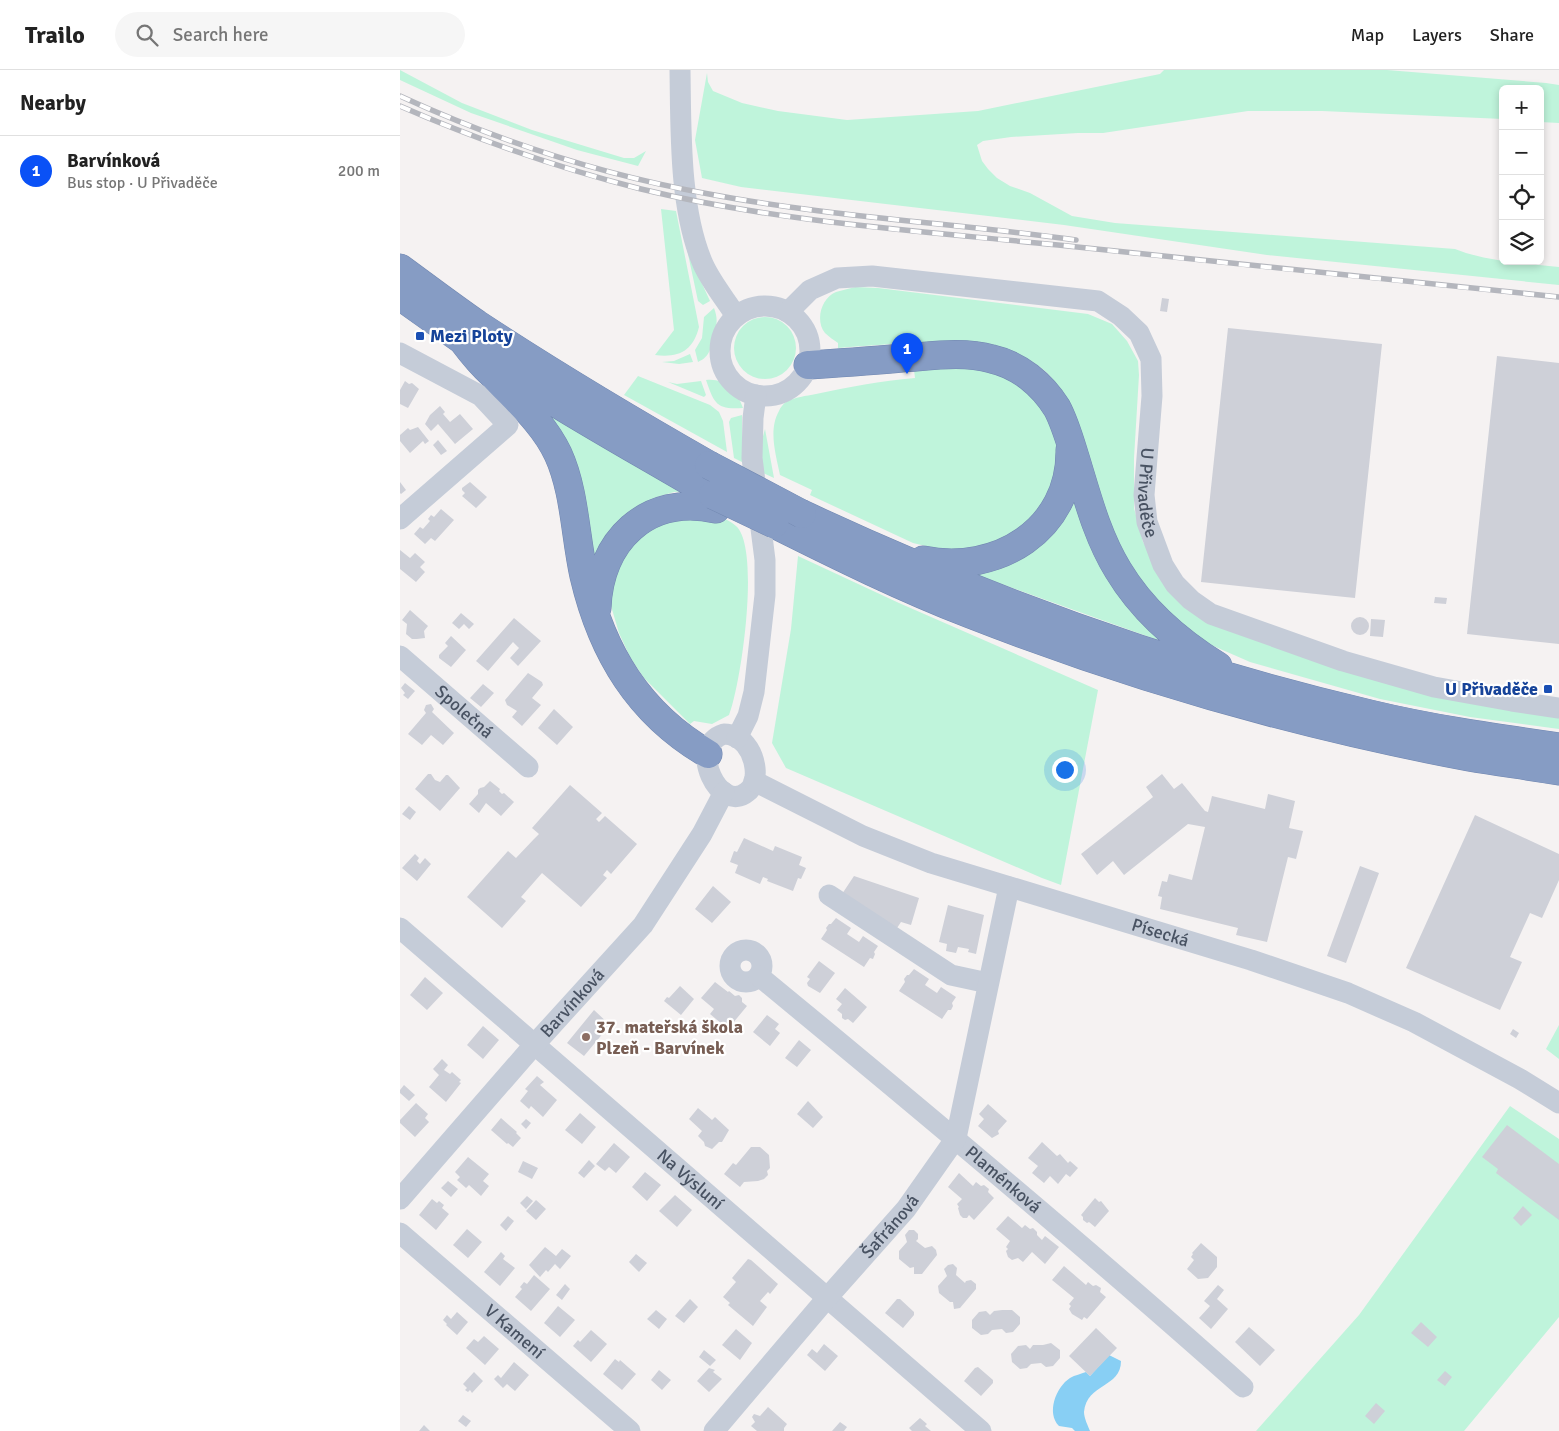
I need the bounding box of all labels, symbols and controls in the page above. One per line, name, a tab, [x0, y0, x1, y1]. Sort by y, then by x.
search box	[115, 12, 465, 57]
text: Trailo	[25, 20, 85, 50]
icon: search	[133, 21, 161, 49]
text: Search here	[173, 23, 269, 47]
text: Map	[1351, 24, 1384, 46]
text: Layers	[1412, 24, 1462, 46]
text: Share	[1490, 24, 1534, 46]
map controls	[1499, 85, 1544, 265]
button: +	[1499, 85, 1544, 130]
text: Nearby	[20, 90, 86, 116]
button: −	[1499, 130, 1544, 175]
text: Barvínková	[67, 149, 160, 173]
text: 1	[32, 161, 40, 181]
text: 200 m	[338, 161, 380, 181]
text: Bus stop · U Přivaděče	[67, 173, 218, 193]
button: locate	[1499, 175, 1544, 220]
button: layers	[1499, 220, 1544, 265]
place label: Mezi Ploty	[430, 325, 513, 347]
marker: Mezi Ploty	[414, 330, 426, 342]
pin: 1	[891, 333, 923, 374]
street label: U Přivaděče	[1133, 447, 1163, 541]
place label: U Přivaděče	[1445, 678, 1538, 700]
street label: Společná	[430, 680, 498, 743]
marker: U Přivaděče	[1542, 683, 1554, 695]
your location	[1052, 757, 1078, 783]
street label: Písecká	[1129, 914, 1192, 952]
street label: Barvínková	[535, 964, 609, 1042]
place label: 37. mateřská škola Plzeň - Barvínek	[596, 1016, 743, 1059]
marker: 37. mateřská škola Plzeň - Barvínek	[580, 1031, 592, 1043]
street label: Plaménková	[961, 1141, 1046, 1218]
street label: Na Výsluní	[652, 1144, 728, 1214]
street label: Šafránová	[856, 1190, 924, 1263]
street label: V Kamení	[480, 1300, 549, 1364]

